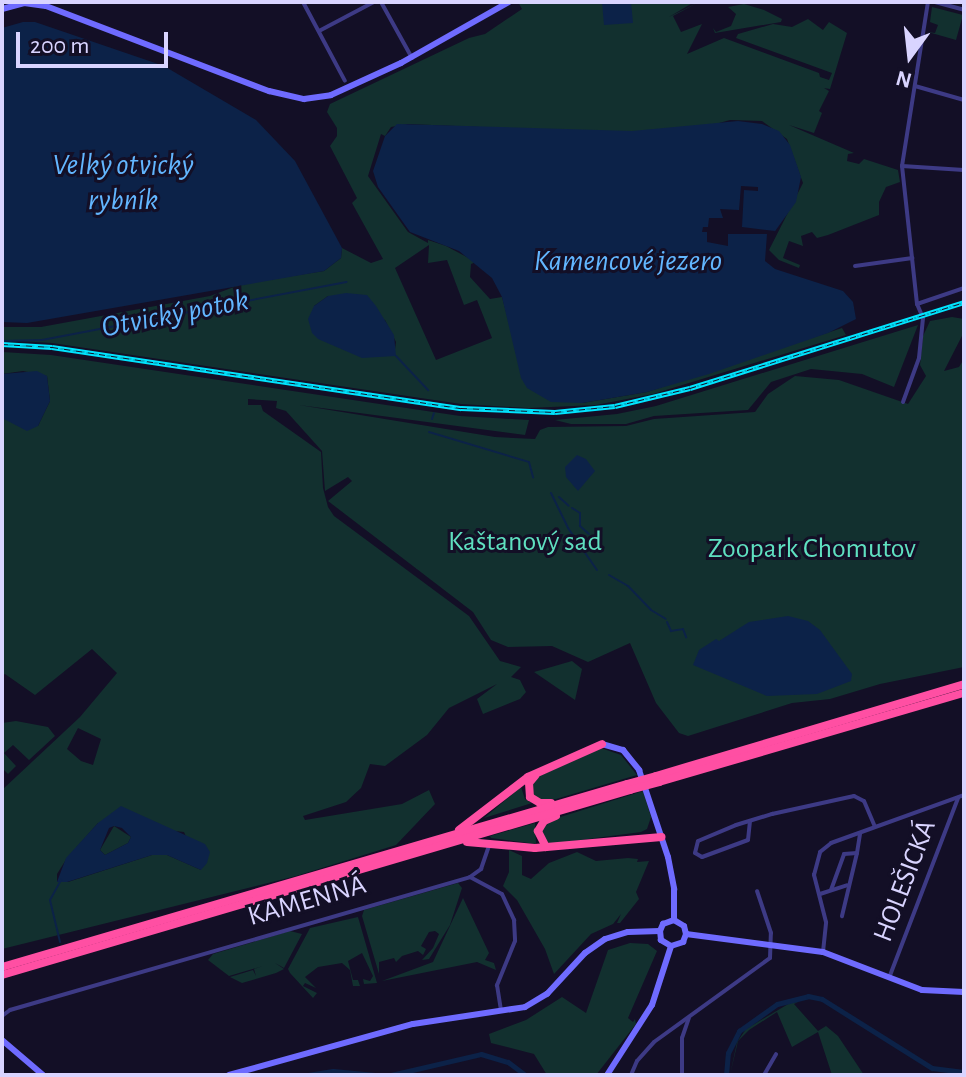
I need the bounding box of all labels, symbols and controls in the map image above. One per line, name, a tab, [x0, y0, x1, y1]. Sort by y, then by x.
scale bar	[20, 16, 172, 66]
north arrow	[870, 16, 950, 96]
text: 200 m	[30, 34, 89, 58]
text: N	[894, 67, 914, 92]
water label: Velký otvický rybník	[52, 147, 194, 218]
water label: Kamencové jezero	[534, 243, 722, 279]
water label: Otvický potok	[98, 282, 252, 346]
park label: Kaštanový sad	[448, 525, 602, 559]
park label: Zoopark Chomutov	[708, 532, 916, 566]
street label: HOLEŠICKÁ	[866, 815, 944, 947]
street label: KAMENNÁ	[244, 868, 370, 934]

